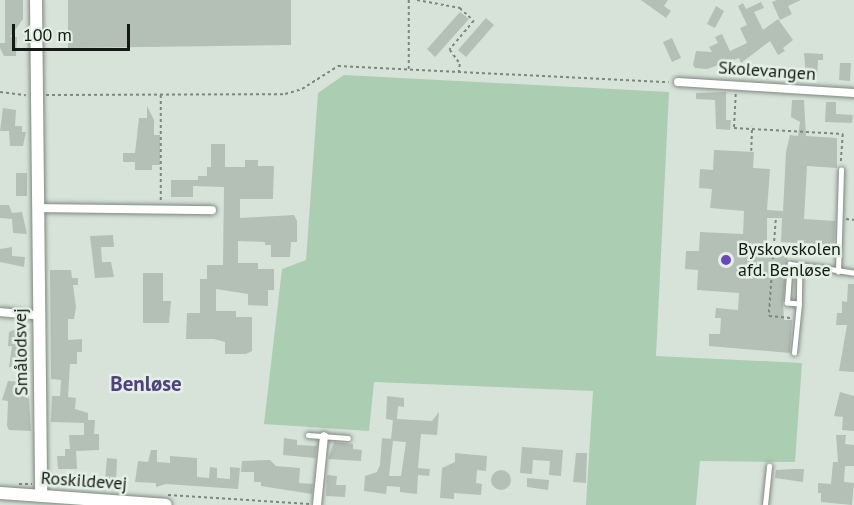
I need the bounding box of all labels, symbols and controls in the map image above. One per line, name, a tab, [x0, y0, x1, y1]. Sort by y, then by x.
scale bar	[15, 12, 134, 50]
text: 100 m	[23, 23, 72, 46]
street label: Skolevangen	[718, 57, 816, 85]
place label: Byskovskolen afd. Benløse	[738, 239, 841, 282]
marker: Byskovskolen afd. Benløse	[719, 253, 733, 267]
street label: Smålodsvej	[9, 308, 33, 396]
district label: Benløse	[110, 371, 182, 397]
street label: Roskildevej	[40, 467, 128, 495]

